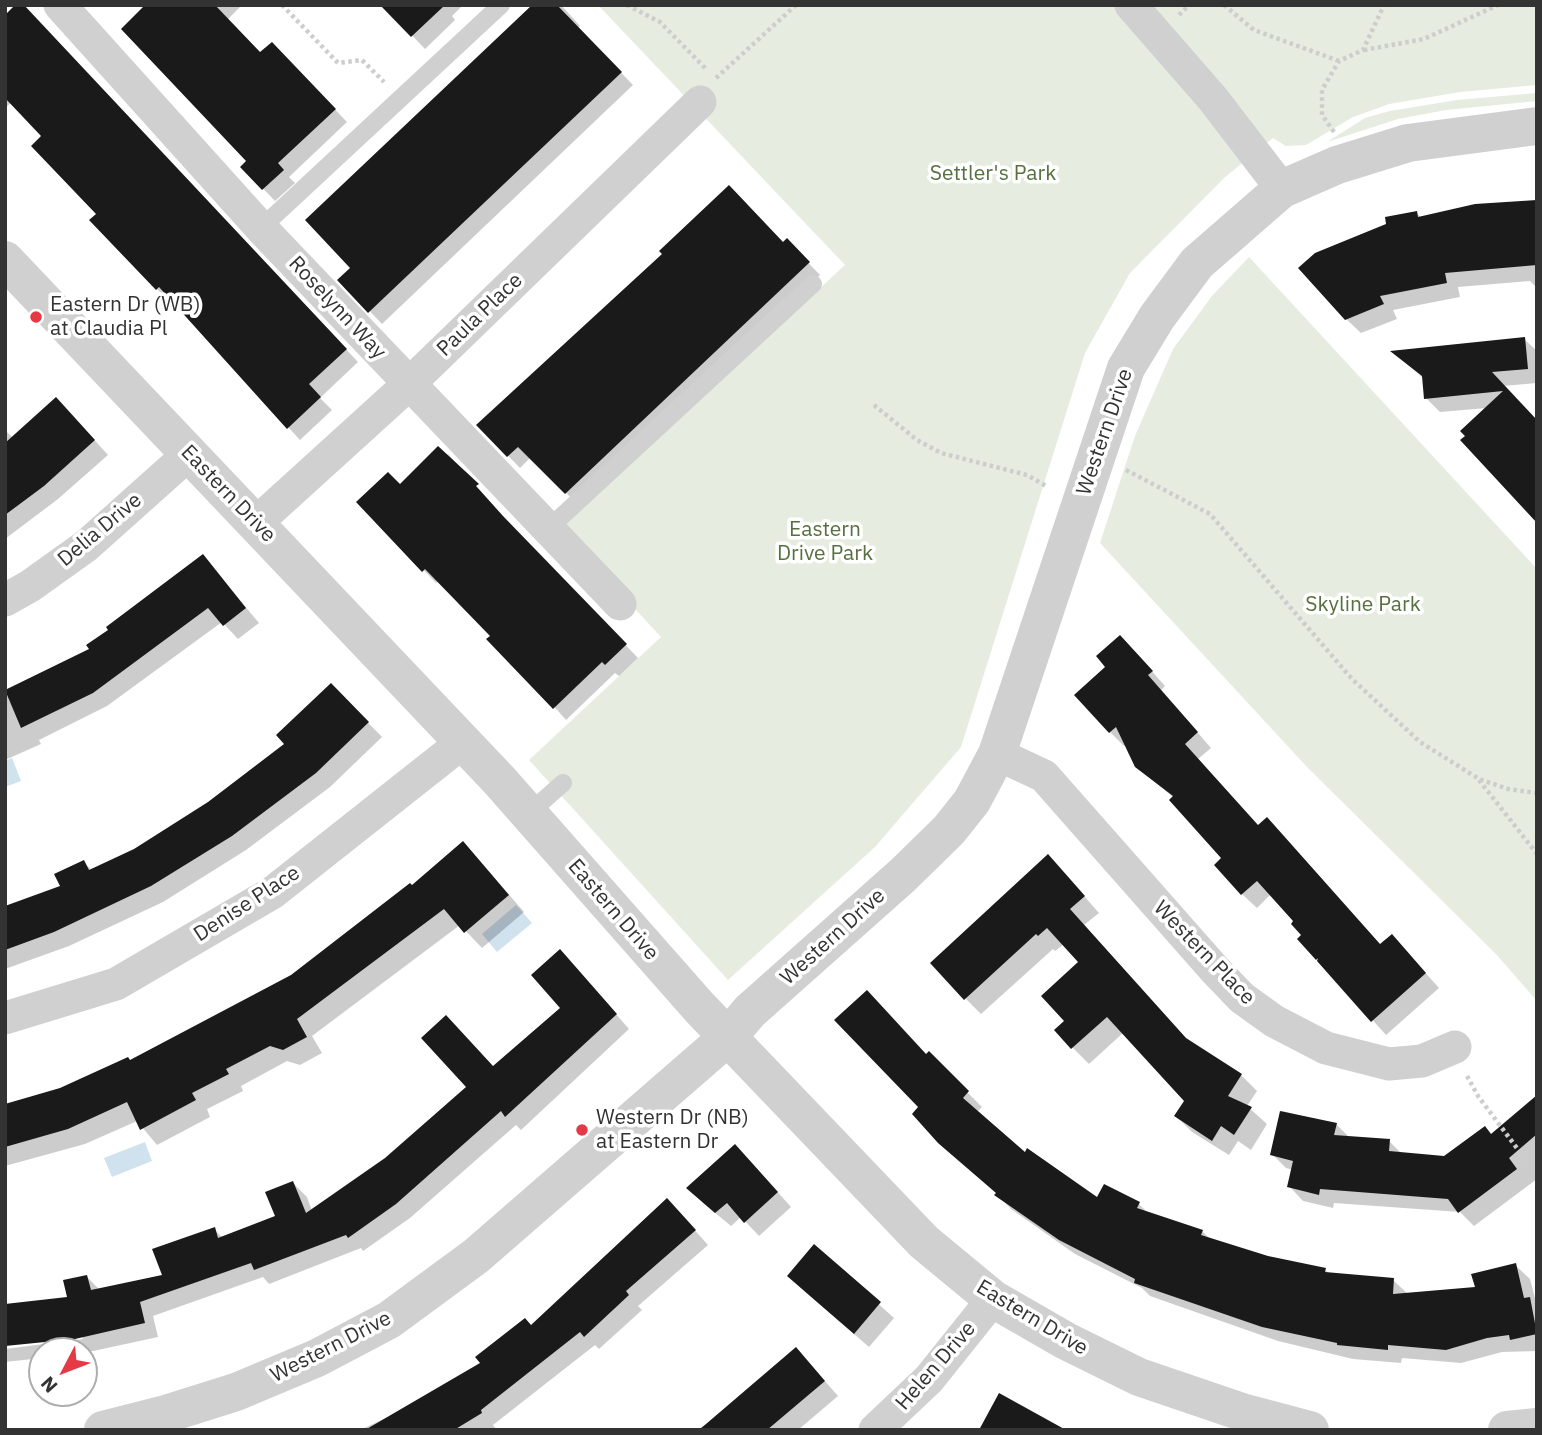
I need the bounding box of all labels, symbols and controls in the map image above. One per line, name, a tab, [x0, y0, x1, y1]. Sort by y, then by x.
park label: Settler's Park	[930, 161, 1056, 187]
street label: Roselynn Way	[283, 251, 391, 365]
street label: Paula Place	[432, 268, 528, 362]
place label: Eastern Dr (WB) at Claudia Pl	[50, 292, 201, 342]
marker: Eastern Dr (WB) at Claudia Pl	[28, 309, 44, 325]
street label: Western Drive	[1072, 365, 1138, 499]
street label: Eastern Drive	[175, 440, 281, 548]
street label: Delia Drive	[53, 488, 147, 572]
park label: Eastern Drive Park	[777, 517, 873, 567]
park label: Skyline Park	[1305, 592, 1421, 618]
street label: Eastern Drive	[562, 854, 664, 966]
street label: Denise Place	[189, 860, 305, 948]
street label: Western Drive	[775, 883, 891, 991]
street label: Western Place	[1148, 896, 1260, 1010]
place label: Western Dr (NB) at Eastern Dr	[596, 1105, 749, 1155]
marker: Western Dr (NB) at Eastern Dr	[574, 1122, 590, 1138]
street label: Eastern Drive	[972, 1275, 1092, 1361]
street label: Western Drive	[266, 1306, 396, 1388]
street label: Helen Drive	[891, 1317, 981, 1415]
north arrow	[28, 1337, 98, 1407]
text: N	[35, 1372, 62, 1398]

